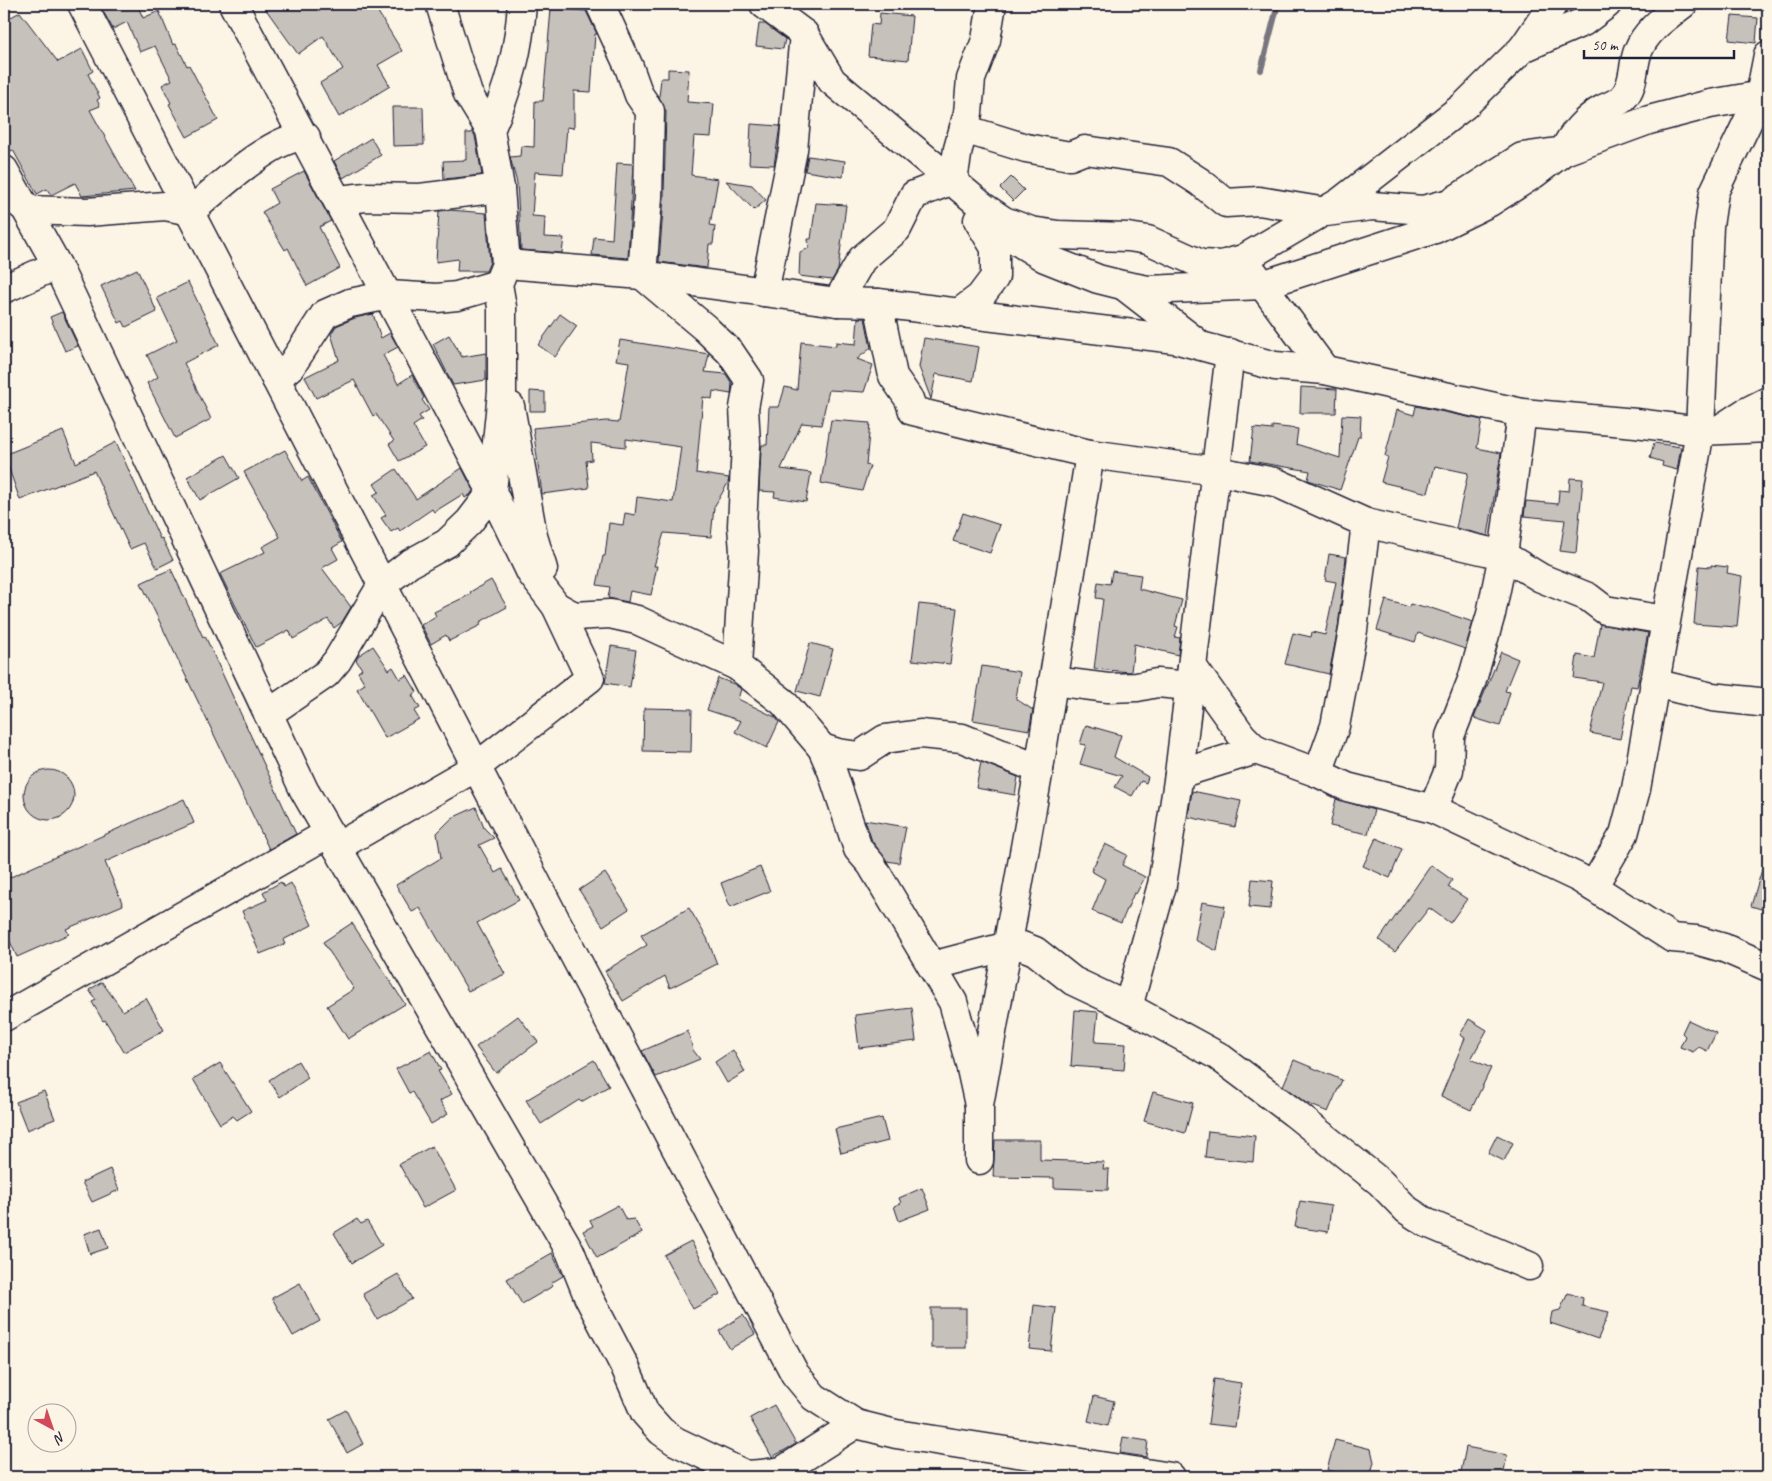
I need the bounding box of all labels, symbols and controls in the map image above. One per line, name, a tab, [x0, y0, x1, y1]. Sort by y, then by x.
scale bar	[1584, 28, 1734, 60]
text: 50 m	[1592, 36, 1619, 55]
north arrow	[28, 1404, 78, 1454]
text: N	[49, 1428, 69, 1448]

